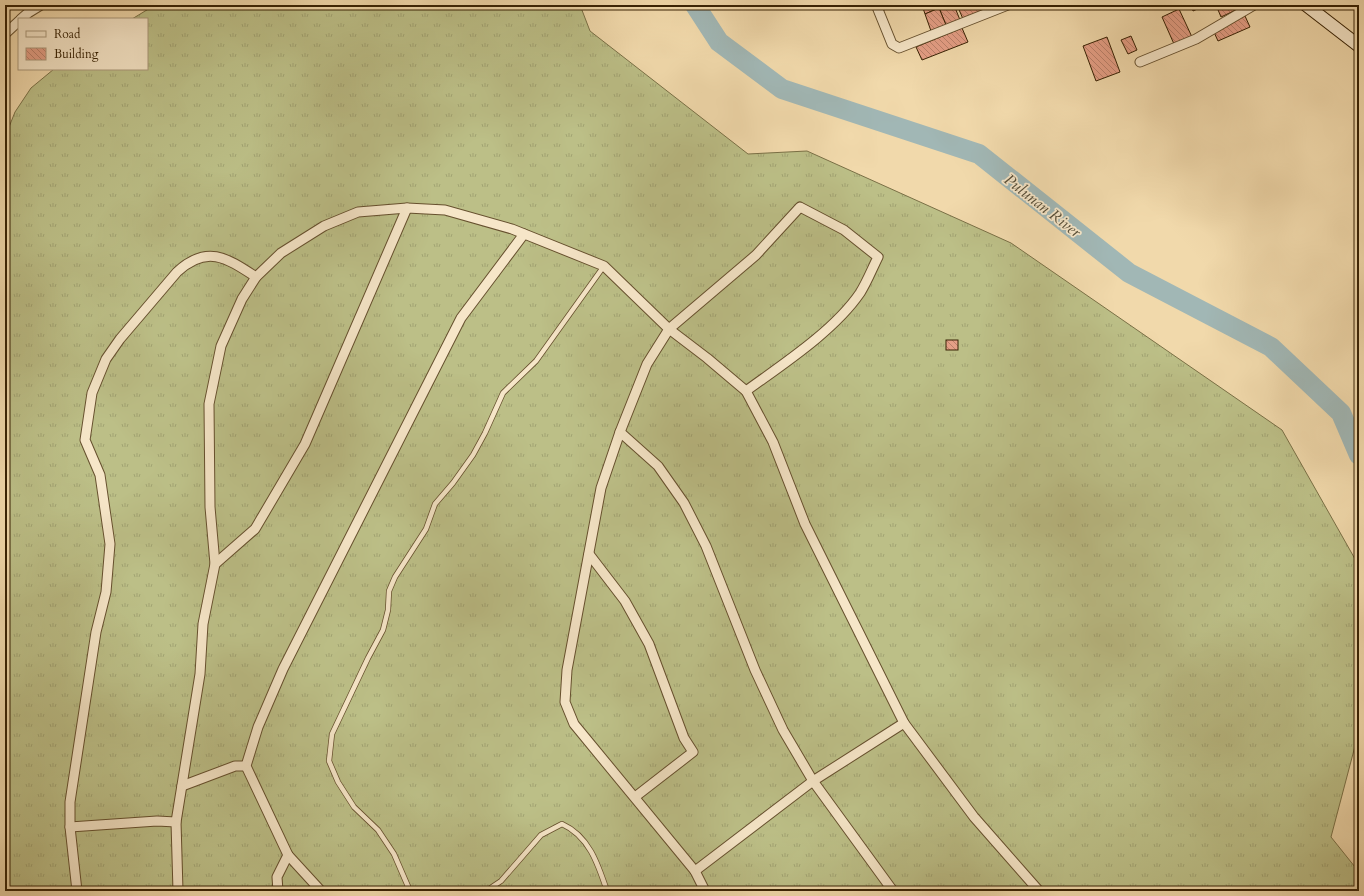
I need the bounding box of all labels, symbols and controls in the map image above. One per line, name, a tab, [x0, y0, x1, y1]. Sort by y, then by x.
legend	[18, 18, 148, 70]
text: Road	[54, 26, 81, 42]
text: Building	[54, 46, 99, 62]
water label: Pulunan River	[999, 169, 1086, 243]

